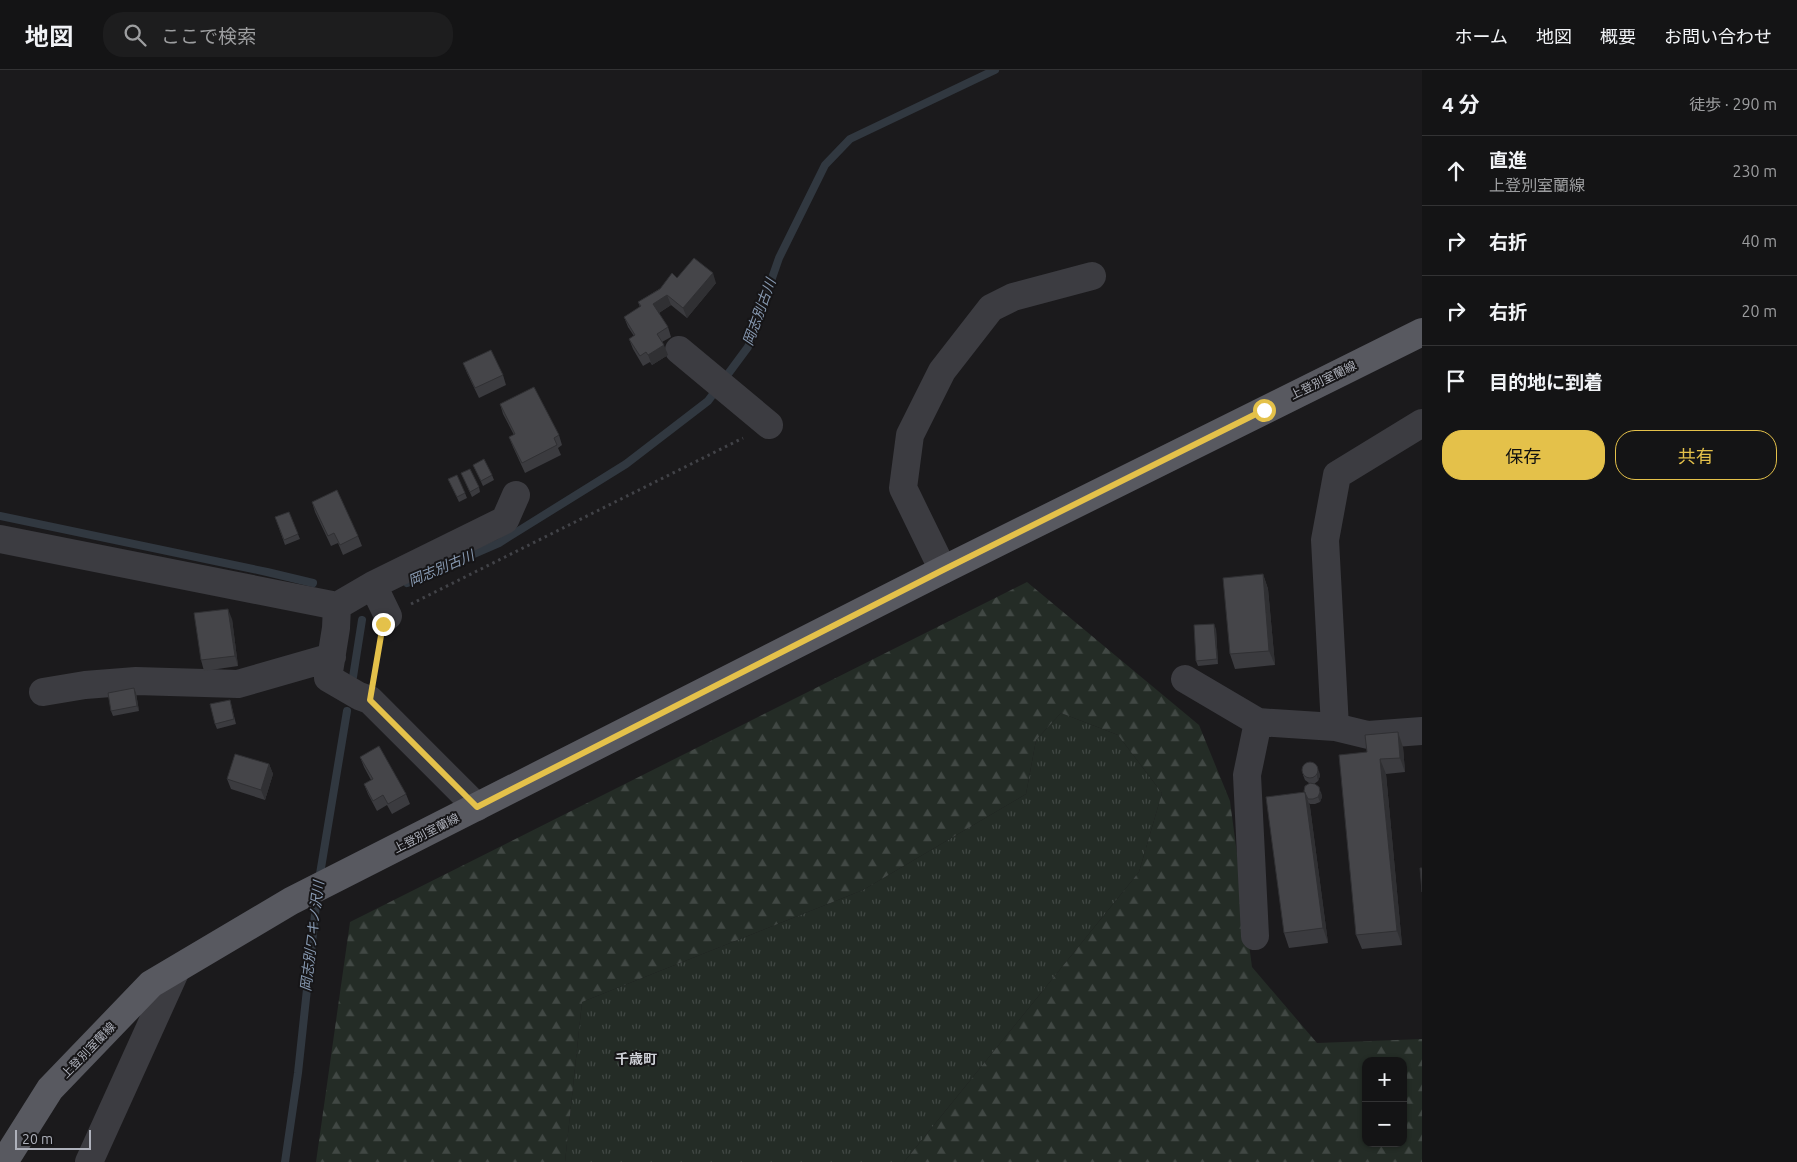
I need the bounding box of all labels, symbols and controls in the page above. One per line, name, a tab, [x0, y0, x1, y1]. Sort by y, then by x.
search box	[103, 12, 453, 57]
icon: search	[121, 21, 149, 49]
text: 地図	[25, 23, 73, 50]
text: ここで検索	[161, 25, 256, 47]
text: ホーム	[1455, 26, 1508, 46]
text: 地図	[1536, 26, 1572, 46]
text: 概要	[1600, 26, 1636, 46]
text: お問い合わせ	[1664, 26, 1772, 46]
text: 4 分	[1442, 92, 1480, 116]
text: 徒歩 · 290 m	[1689, 95, 1777, 113]
text: 直進	[1489, 149, 1527, 171]
icon: ahead	[1442, 157, 1470, 185]
text: 230 m	[1732, 162, 1777, 180]
text: 上登別室蘭線	[1489, 176, 1585, 194]
icon: right	[1442, 227, 1470, 255]
text: 右折	[1489, 231, 1527, 253]
text: 40 m	[1741, 232, 1777, 250]
water label: 岡志別古川	[740, 274, 779, 348]
icon: right	[1442, 297, 1470, 325]
text: 右折	[1489, 301, 1527, 323]
text: 20 m	[1741, 302, 1777, 320]
street label: 上登別室蘭線	[1288, 358, 1358, 402]
icon: arrive	[1442, 367, 1470, 395]
text: 目的地に到着	[1489, 371, 1603, 393]
route start	[1253, 399, 1276, 422]
button: 保存	[1442, 430, 1605, 480]
button: 共有	[1615, 430, 1777, 480]
water label: 岡志別古川	[406, 546, 478, 589]
route end	[372, 613, 395, 636]
street label: 上登別室蘭線	[391, 811, 461, 855]
water label: 岡志別ワキノ沢川	[297, 878, 327, 992]
street label: 上登別室蘭線	[58, 1020, 118, 1080]
district label: 千歳町	[615, 1051, 657, 1067]
map controls	[1362, 1057, 1407, 1147]
button: +	[1362, 1057, 1407, 1102]
button: −	[1362, 1102, 1407, 1147]
scale bar	[15, 1127, 91, 1150]
text: 20 m	[22, 1131, 53, 1147]

